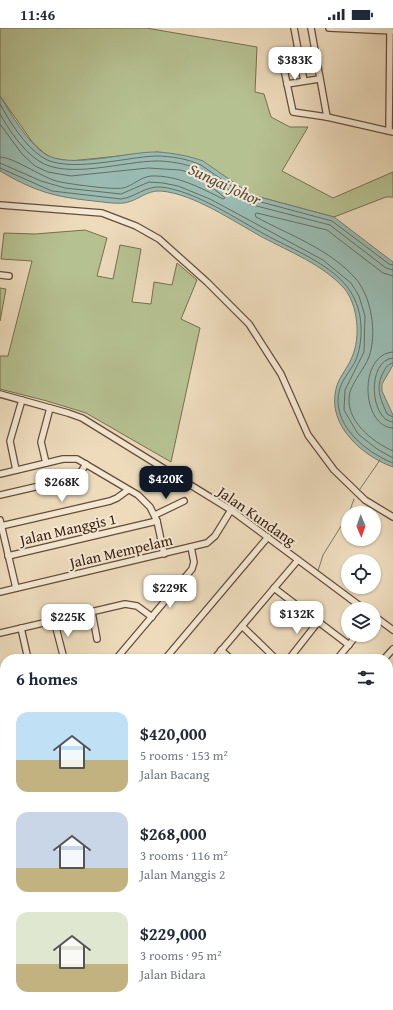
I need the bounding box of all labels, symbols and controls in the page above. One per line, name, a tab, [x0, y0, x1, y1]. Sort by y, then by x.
text: 11:46	[20, 4, 55, 25]
pin: $383K	[267, 47, 323, 81]
text: $383K	[277, 50, 313, 69]
water label: Sungai Johor	[185, 157, 266, 212]
pin: $420K	[138, 466, 194, 500]
pin: $268K	[34, 469, 90, 503]
text: $420K	[148, 469, 184, 488]
text: $268K	[44, 472, 80, 491]
street label: Jalan Kundang	[212, 480, 301, 551]
north arrow	[341, 506, 381, 546]
map controls	[341, 506, 381, 642]
street label: Jalan Manggis 1	[16, 508, 118, 551]
street label: Jalan Mempelam	[65, 529, 175, 574]
button: locate	[341, 554, 381, 594]
pin: $229K	[142, 575, 198, 609]
text: $229K	[152, 578, 188, 597]
pin: $132K	[269, 601, 325, 635]
button: layers	[341, 602, 381, 642]
pin: $225K	[40, 604, 96, 638]
text: $132K	[279, 604, 315, 623]
text: $225K	[50, 607, 86, 626]
text: 6 homes	[16, 666, 78, 691]
icon: filters	[355, 667, 377, 689]
text: $420,000	[140, 721, 206, 746]
icon: home	[48, 728, 96, 776]
text: 5 rooms · 153 m²	[140, 746, 228, 765]
text: Jalan Bacang	[140, 765, 209, 784]
text: $268,000	[140, 821, 206, 846]
icon: home	[48, 828, 96, 876]
text: 3 rooms · 116 m²	[140, 846, 228, 865]
text: Jalan Manggis 2	[140, 865, 225, 884]
text: $229,000	[140, 921, 206, 946]
icon: home	[48, 928, 96, 976]
text: 3 rooms · 95 m²	[140, 946, 222, 965]
text: Jalan Bidara	[140, 965, 206, 984]

